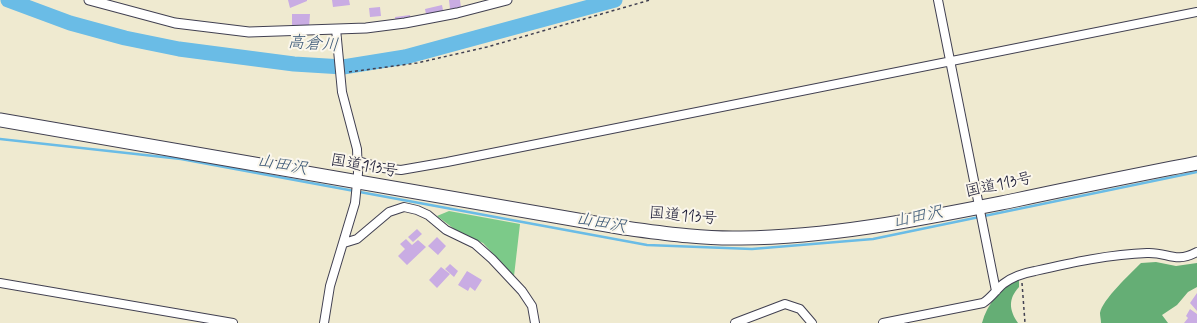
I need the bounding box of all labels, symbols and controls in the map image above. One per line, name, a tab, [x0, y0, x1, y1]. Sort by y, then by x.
water label: 高倉川	[287, 33, 339, 57]
water label: 山田沢	[255, 152, 309, 180]
street label: 国道113号	[329, 152, 399, 182]
street label: 国道113号	[963, 169, 1035, 203]
water label: 山田沢	[891, 203, 945, 233]
street label: 国道113号	[648, 204, 718, 230]
water label: 山田沢	[574, 210, 628, 238]

